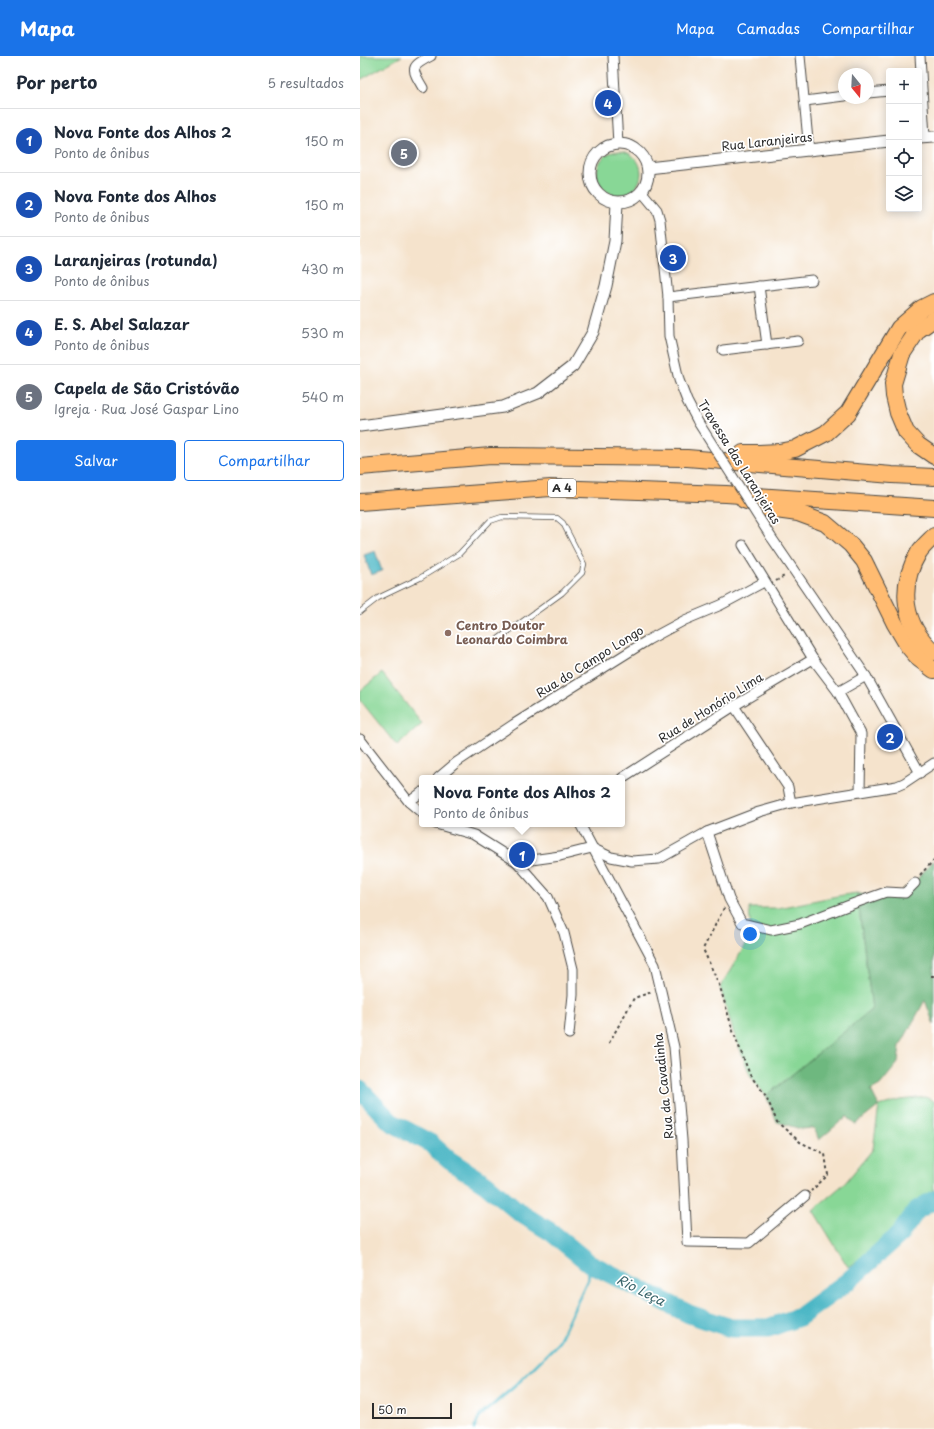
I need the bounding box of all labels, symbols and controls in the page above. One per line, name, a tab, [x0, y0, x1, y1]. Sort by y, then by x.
text: Mapa	[20, 14, 75, 42]
text: Mapa	[676, 18, 714, 39]
text: Camadas	[736, 18, 800, 39]
text: Compartilhar	[822, 18, 914, 39]
north arrow	[838, 68, 874, 104]
map controls	[886, 68, 922, 212]
button: +	[886, 68, 922, 104]
text: Por perto	[16, 69, 97, 95]
text: 5 resultados	[267, 73, 344, 92]
pin: 4	[595, 88, 621, 118]
button: −	[886, 104, 922, 140]
text: Nova Fonte dos Alhos 2	[54, 120, 232, 143]
street label: Rua Laranjeiras	[721, 127, 814, 155]
text: 1	[26, 131, 32, 150]
text: 150 m	[305, 131, 344, 150]
pin: 5	[391, 138, 417, 168]
button: locate	[886, 140, 922, 176]
text: Ponto de ônibus	[54, 143, 149, 162]
button: layers	[886, 176, 922, 212]
text: Nova Fonte dos Alhos	[54, 184, 216, 207]
text: 2	[24, 195, 34, 214]
text: 150 m	[305, 195, 344, 214]
text: Ponto de ônibus	[54, 207, 149, 226]
pin: 3	[660, 243, 686, 273]
text: Laranjeiras (rotunda)	[54, 248, 218, 271]
text: 3	[25, 259, 33, 278]
text: 430 m	[302, 259, 344, 278]
text: Ponto de ônibus	[54, 271, 149, 290]
text: E. S. Abel Salazar	[54, 312, 190, 335]
text: 4	[25, 323, 33, 342]
text: 530 m	[301, 323, 344, 342]
text: Ponto de ônibus	[54, 335, 149, 354]
text: Capela de São Cristóvão	[54, 376, 239, 399]
text: 5	[25, 387, 33, 406]
text: 540 m	[301, 387, 344, 406]
street label: Travessa das Laranjeiras	[694, 396, 786, 528]
text: Igreja · Rua José Gaspar Lino	[54, 399, 239, 418]
button: Salvar	[16, 440, 176, 481]
button: Compartilhar	[184, 440, 344, 481]
road number: A 4	[548, 479, 576, 497]
place label: Centro Doutor Leonardo Coimbra	[456, 616, 568, 648]
street label: Rua do Campo Longo	[532, 621, 647, 702]
marker: Centro Doutor Leonardo Coimbra	[443, 628, 453, 638]
street label: Rua de Honório Lima	[655, 667, 767, 747]
pin: 2	[877, 722, 903, 752]
popup	[419, 775, 625, 827]
text: Nova Fonte dos Alhos 2	[433, 780, 611, 803]
text: Ponto de ônibus	[433, 803, 529, 822]
pin: 1	[509, 840, 535, 870]
your location	[740, 924, 760, 944]
street label: Rua da Cavadinha	[648, 1032, 678, 1140]
water label: Rio Leça	[614, 1269, 669, 1310]
scale bar	[372, 1401, 452, 1420]
text: 50 m	[378, 1401, 407, 1418]

